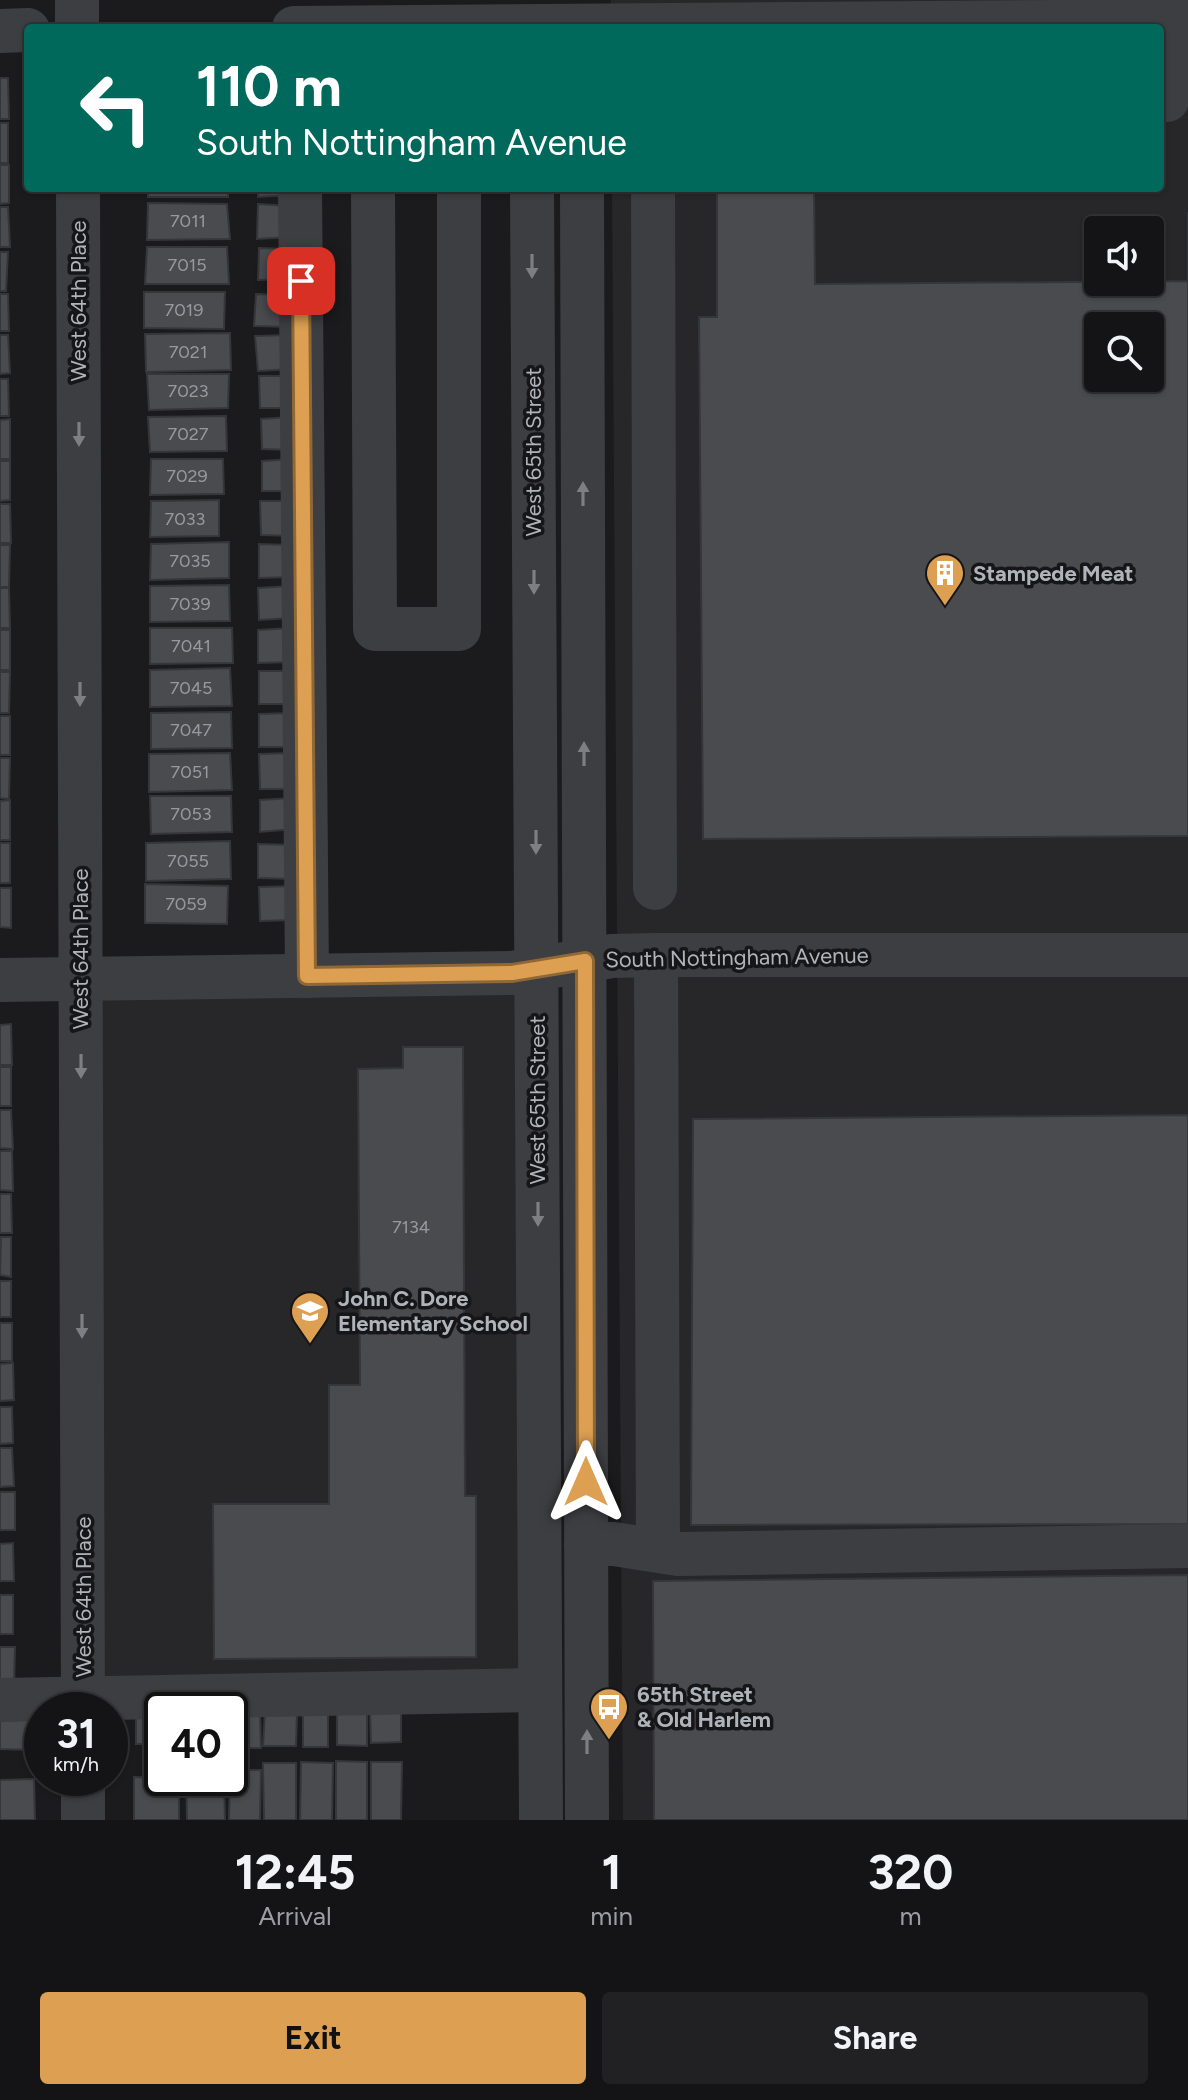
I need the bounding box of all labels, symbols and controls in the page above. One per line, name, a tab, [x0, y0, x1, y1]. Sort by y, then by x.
text: 110 m	[196, 53, 342, 120]
icon: left	[64, 56, 168, 160]
text: South Nottingham Avenue	[196, 121, 627, 164]
house number: 7011	[170, 210, 206, 232]
map controls	[1084, 216, 1164, 392]
button: sound	[1084, 216, 1164, 296]
street label: West 64th Place	[65, 220, 92, 382]
pin	[267, 247, 335, 315]
house number: 7015	[168, 254, 207, 276]
one-way arrow	[526, 254, 539, 279]
icon: arrive	[279, 259, 323, 303]
house number: 7019	[165, 299, 203, 321]
button: search	[1084, 312, 1164, 392]
house number: 7021	[169, 341, 207, 363]
street label: West 65th Street	[520, 368, 547, 536]
house number: 7023	[167, 380, 209, 402]
one-way arrow	[73, 422, 85, 447]
house number: 7027	[168, 423, 209, 445]
house number: 7029	[166, 465, 208, 487]
one-way arrow	[577, 481, 589, 506]
house number: 7033	[165, 508, 205, 530]
house number: 7035	[169, 550, 211, 572]
building icon: Stampede Meat	[924, 552, 966, 607]
place label: Stampede Meat	[973, 560, 1134, 587]
one-way arrow	[528, 570, 540, 595]
house number: 7039	[169, 593, 211, 615]
house number: 7041	[171, 635, 211, 657]
house number: 7045	[170, 677, 212, 699]
one-way arrow	[74, 682, 86, 707]
house number: 7047	[170, 719, 212, 741]
one-way arrow	[578, 741, 590, 766]
house number: 7051	[171, 761, 210, 783]
house number: 7053	[170, 803, 212, 825]
one-way arrow	[530, 830, 542, 855]
house number: 7055	[167, 850, 209, 872]
street label: West 64th Place	[67, 868, 94, 1030]
house number: 7059	[165, 893, 207, 915]
street label: South Nottingham Avenue	[605, 942, 869, 973]
street label: West 65th Street	[524, 1016, 551, 1184]
one-way arrow	[75, 1054, 87, 1079]
one-way arrow	[532, 1202, 544, 1227]
house number: 7134	[392, 1216, 430, 1238]
place label: John C. Dore Elementary School	[338, 1285, 528, 1337]
school or university icon: John C. Dore Elementary School	[289, 1290, 331, 1345]
one-way arrow	[76, 1314, 88, 1339]
position arrow	[544, 1440, 628, 1524]
street label: West 64th Place	[70, 1516, 97, 1678]
place label: 65th Street & Old Harlem	[637, 1681, 771, 1733]
bus stop icon: 65th Street & Old Harlem	[588, 1686, 630, 1741]
speed limit sign: 40	[144, 1692, 248, 1796]
text: 31	[56, 1710, 96, 1758]
one-way arrow	[581, 1729, 593, 1754]
text: km/h	[53, 1752, 99, 1776]
text: 12:45	[235, 1843, 356, 1901]
text: 1	[601, 1843, 622, 1901]
text: 320	[868, 1843, 953, 1901]
text: Arrival	[258, 1900, 332, 1932]
text: min	[590, 1900, 633, 1932]
text: m	[899, 1900, 922, 1932]
button: Exit	[40, 1992, 586, 2084]
button: Share	[602, 1992, 1148, 2084]

